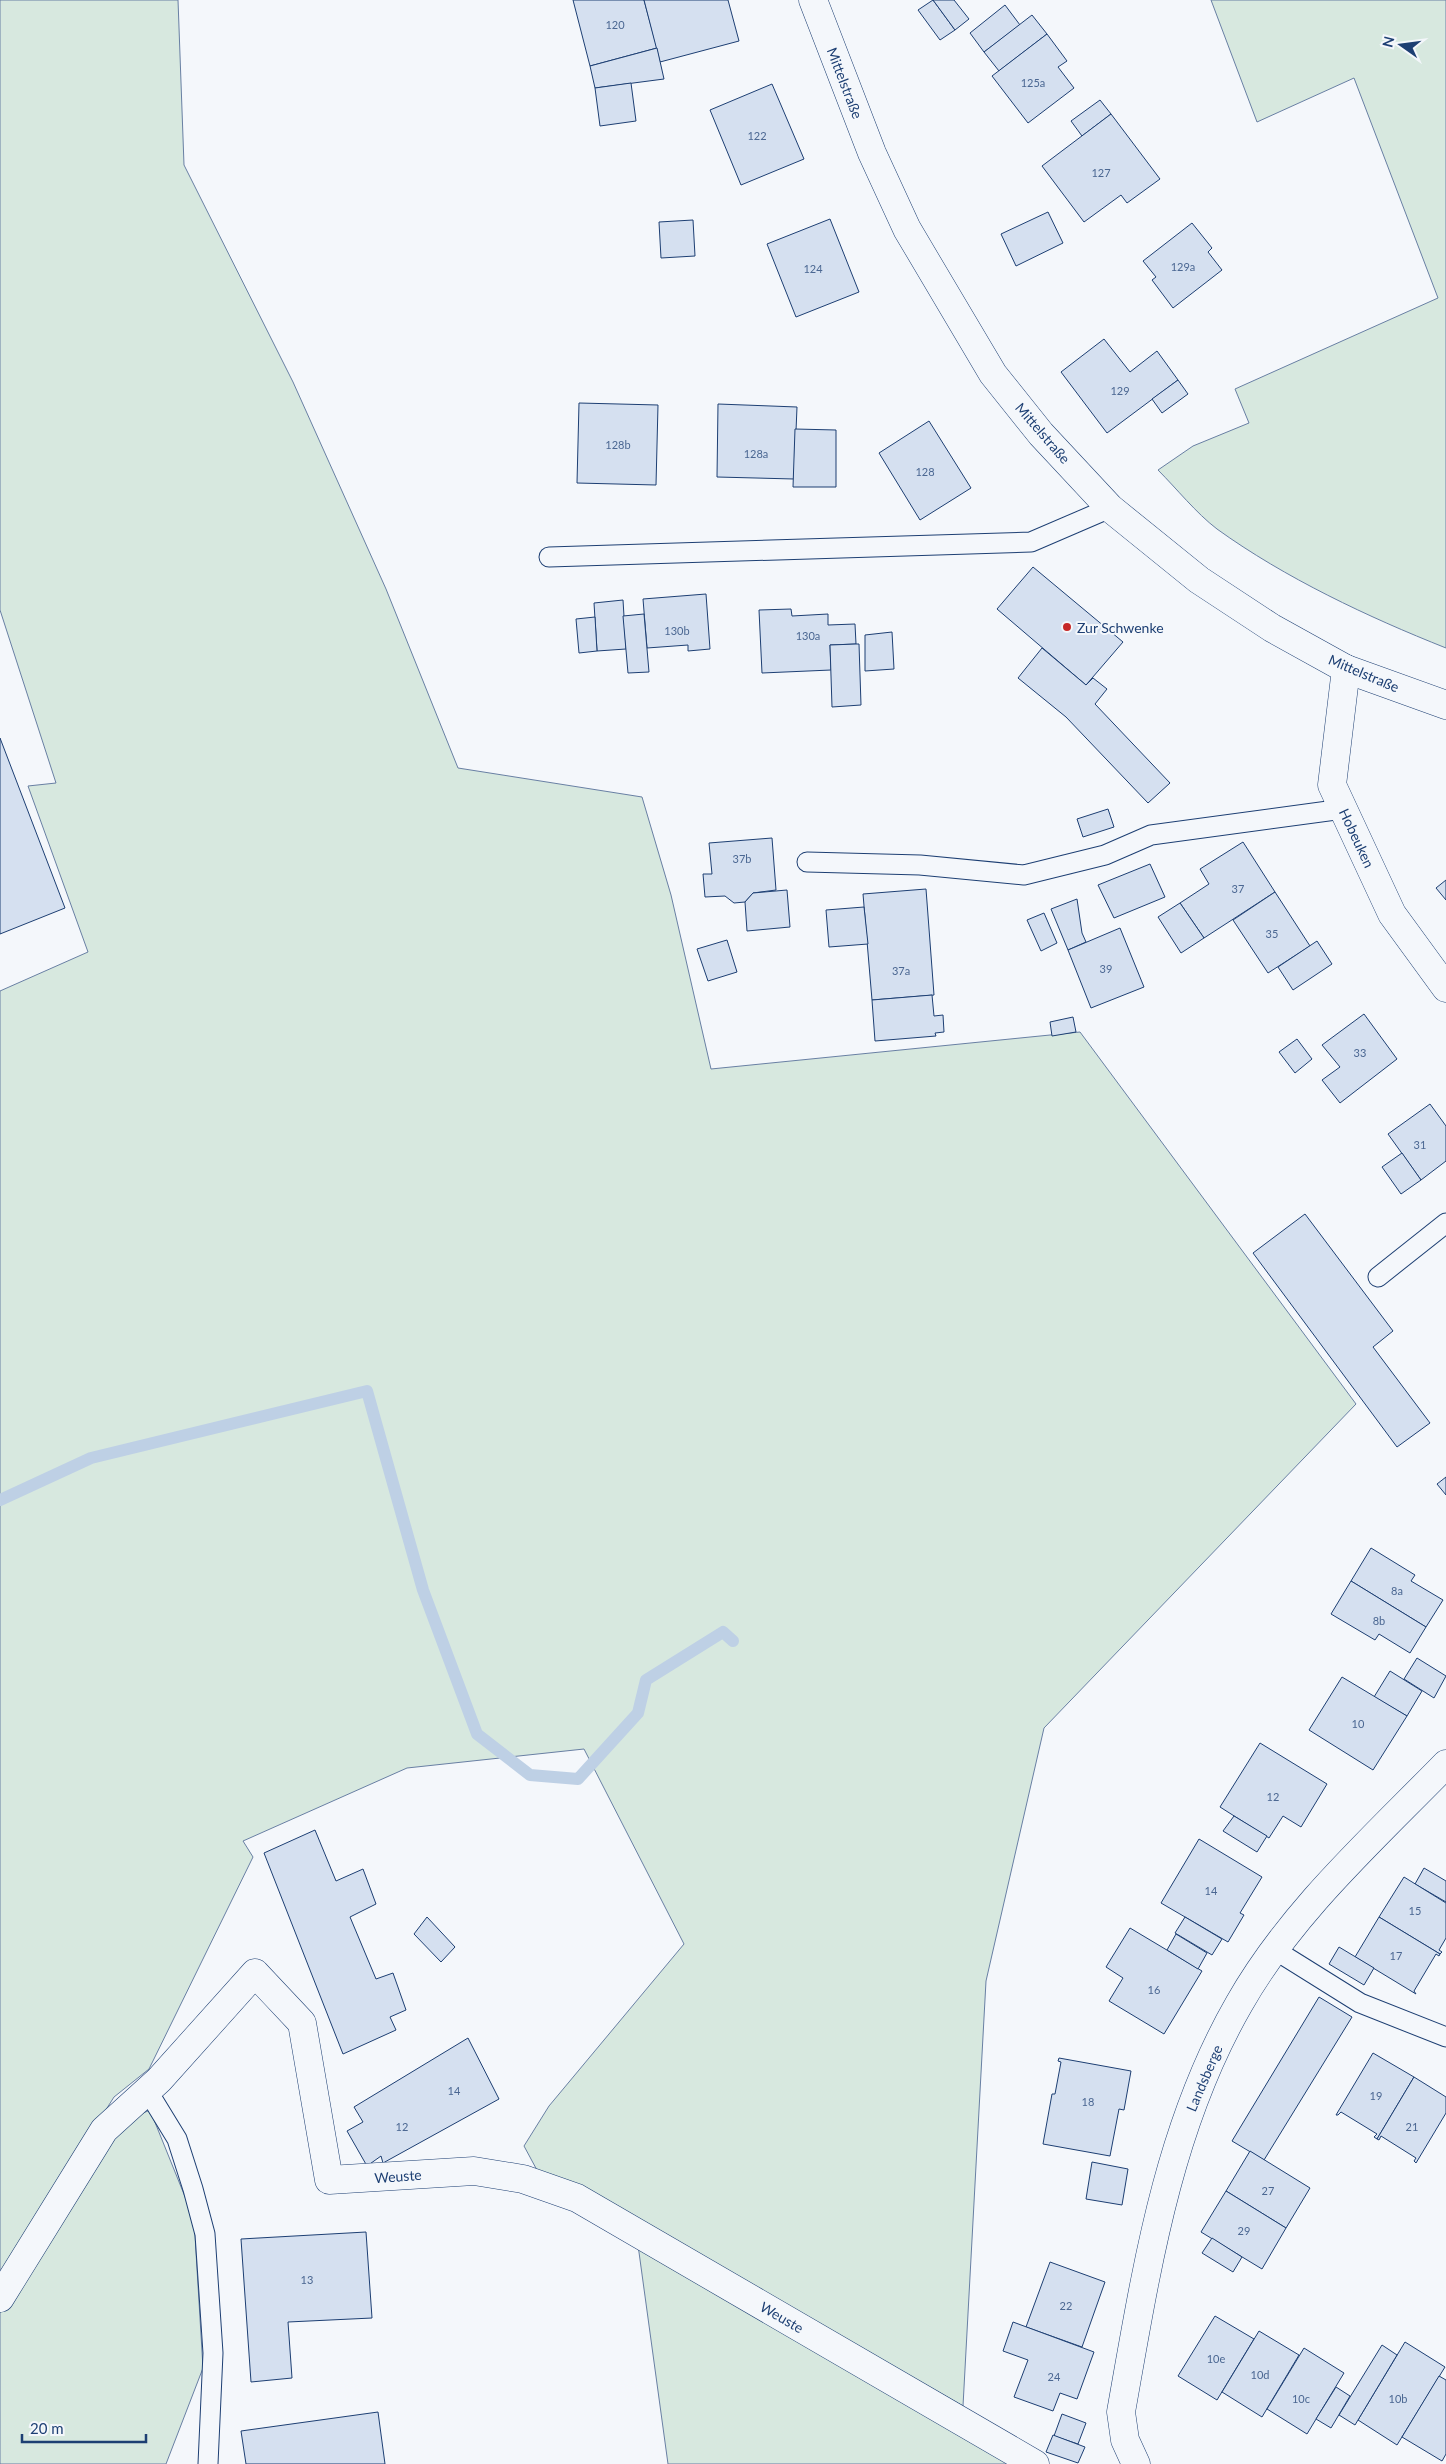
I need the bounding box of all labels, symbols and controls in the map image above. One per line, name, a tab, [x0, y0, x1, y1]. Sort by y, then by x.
house number: 120	[605, 18, 625, 31]
north arrow	[1376, 20, 1426, 70]
text: N	[1378, 34, 1397, 49]
street label: Mittelstraße	[824, 45, 866, 121]
house number: 125a	[1021, 76, 1045, 89]
house number: 122	[747, 129, 767, 142]
house number: 127	[1091, 166, 1111, 179]
house number: 129a	[1171, 260, 1195, 273]
house number: 124	[803, 262, 823, 275]
house number: 129	[1110, 384, 1130, 397]
street label: Mittelstraße	[1012, 399, 1074, 467]
house number: 128b	[605, 438, 631, 451]
house number: 128a	[744, 447, 768, 460]
house number: 128	[915, 465, 935, 478]
place label: Zur Schwenke	[1077, 619, 1164, 636]
marker: Zur Schwenke	[1061, 621, 1073, 633]
house number: 130b	[664, 624, 690, 637]
house number: 130a	[796, 629, 820, 642]
street label: Mittelstraße	[1326, 651, 1402, 695]
street label: Hobeuken	[1336, 806, 1378, 870]
house number: 37b	[733, 852, 751, 865]
house number: 37	[1232, 882, 1244, 895]
house number: 35	[1266, 927, 1278, 940]
house number: 39	[1100, 962, 1112, 975]
house number: 37a	[892, 964, 910, 977]
house number: 33	[1354, 1046, 1366, 1059]
house number: 31	[1414, 1138, 1426, 1151]
house number: 8a	[1391, 1584, 1403, 1597]
house number: 8b	[1373, 1614, 1385, 1627]
house number: 10	[1352, 1717, 1365, 1730]
house number: 12	[1267, 1790, 1279, 1803]
house number: 14	[1205, 1884, 1218, 1897]
house number: 15	[1409, 1904, 1421, 1917]
house number: 17	[1390, 1949, 1402, 1962]
house number: 16	[1148, 1983, 1160, 1996]
street label: Landsberge	[1182, 2042, 1226, 2114]
house number: 14	[448, 2084, 461, 2097]
house number: 19	[1370, 2089, 1382, 2102]
house number: 18	[1082, 2095, 1094, 2108]
house number: 12	[396, 2120, 408, 2133]
house number: 21	[1406, 2120, 1418, 2133]
street label: Weuste	[374, 2166, 422, 2186]
house number: 27	[1262, 2184, 1274, 2197]
house number: 29	[1238, 2224, 1250, 2237]
house number: 13	[301, 2273, 313, 2286]
street label: Weuste	[757, 2298, 807, 2336]
house number: 22	[1060, 2299, 1072, 2312]
house number: 10e	[1207, 2352, 1225, 2365]
house number: 10d	[1251, 2368, 1269, 2381]
house number: 24	[1048, 2370, 1061, 2383]
house number: 10c	[1292, 2392, 1310, 2405]
house number: 10b	[1389, 2392, 1407, 2405]
scale bar	[22, 2412, 146, 2444]
text: 20 m	[30, 2419, 64, 2437]

